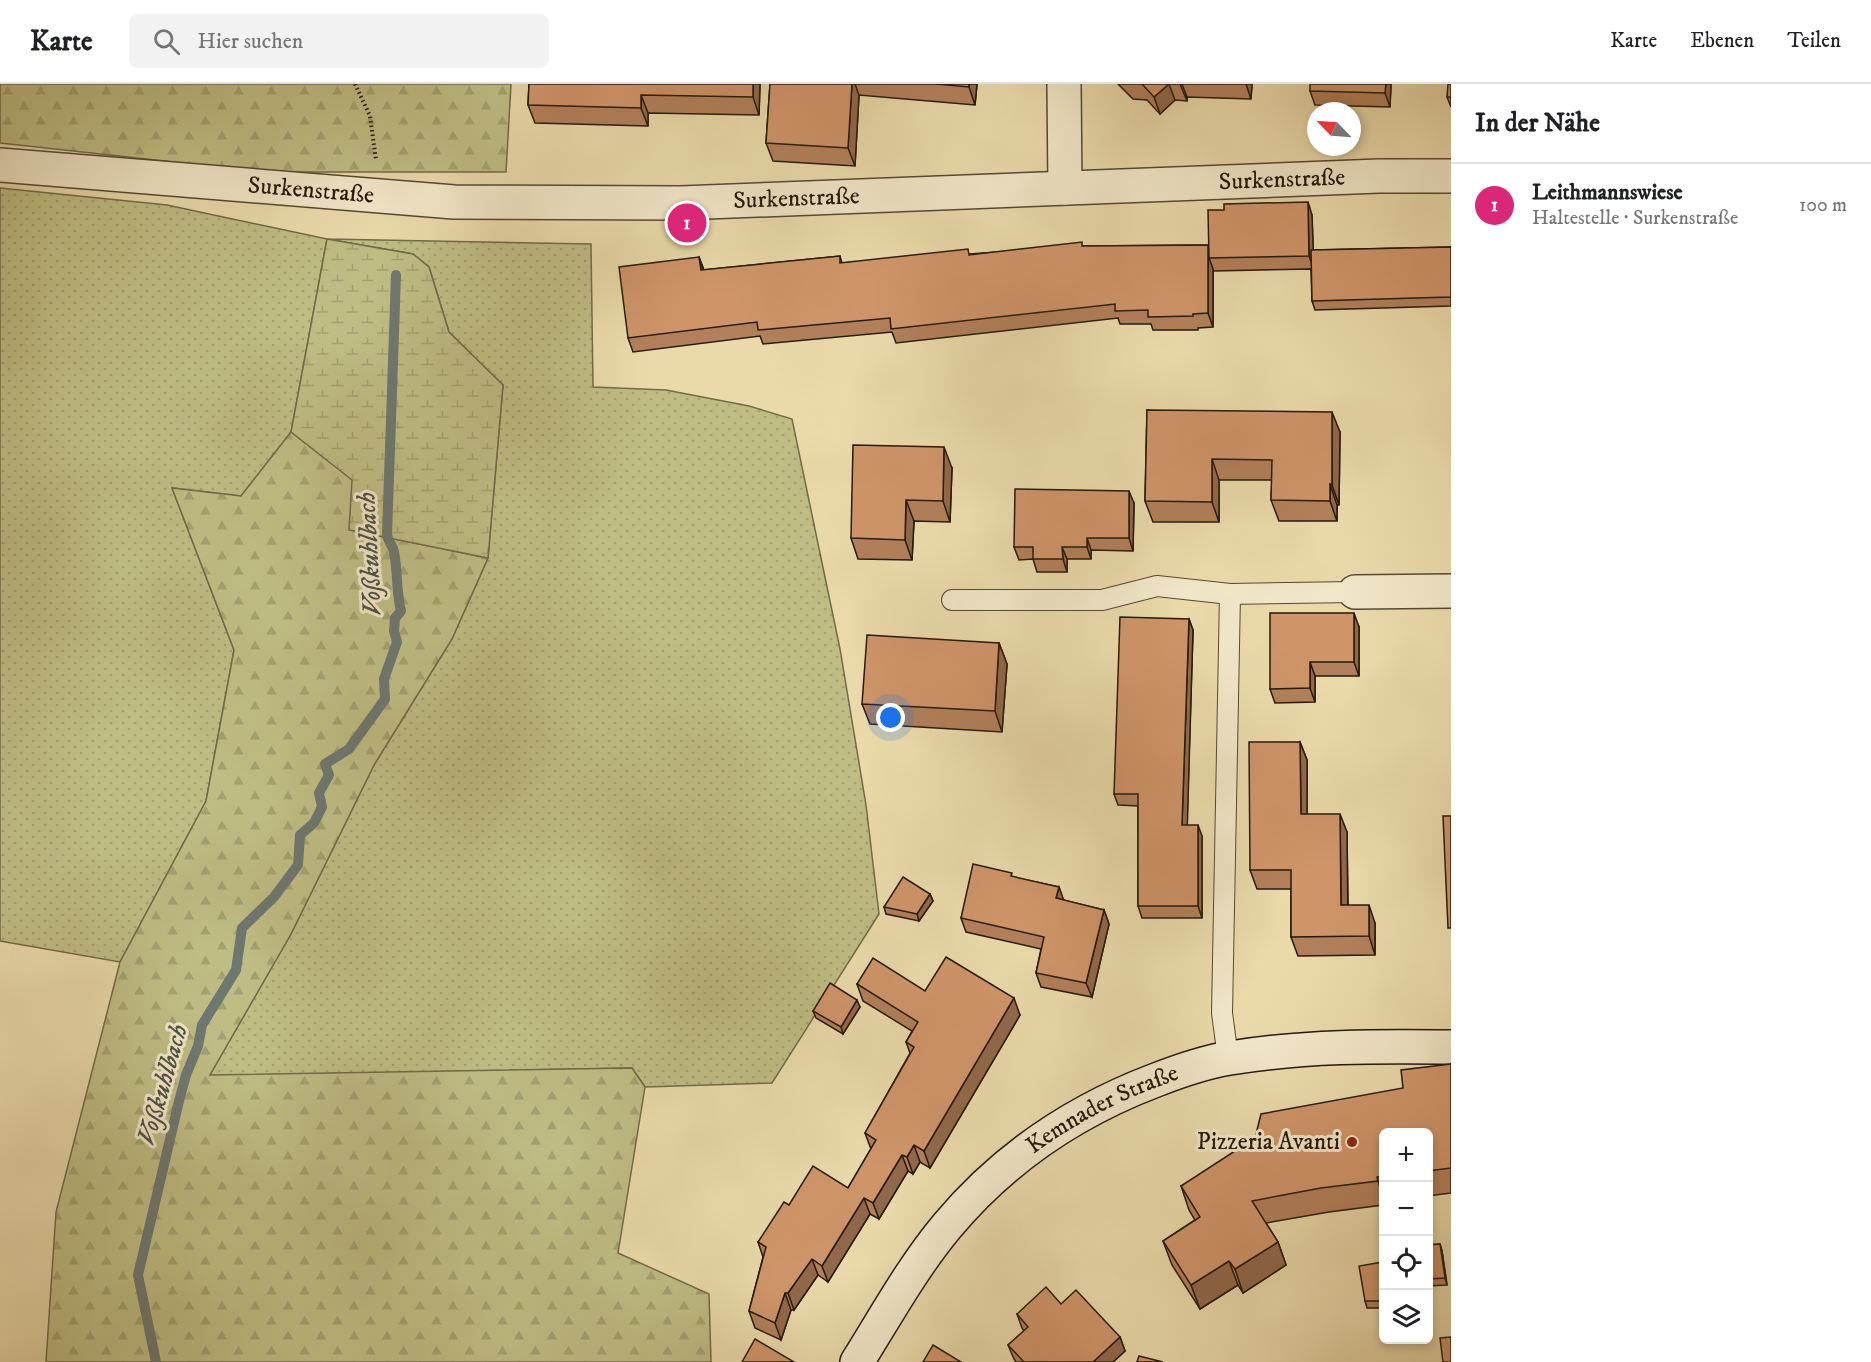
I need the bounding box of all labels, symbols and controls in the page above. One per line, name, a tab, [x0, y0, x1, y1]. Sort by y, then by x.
search box	[129, 14, 549, 68]
text: Karte	[30, 24, 93, 59]
icon: search	[150, 25, 183, 58]
text: Hier suchen	[198, 28, 303, 55]
text: Karte	[1610, 28, 1657, 54]
text: Ebenen	[1690, 28, 1754, 54]
text: Teilen	[1787, 28, 1841, 54]
north arrow	[1307, 102, 1361, 156]
text: In der Nähe	[1475, 107, 1600, 140]
street label: Surkenstraße	[1218, 162, 1346, 197]
street label: Surkenstraße	[247, 170, 375, 210]
text: Leithmannswiese	[1532, 179, 1683, 206]
street label: Surkenstraße	[733, 181, 860, 216]
text: 1	[1491, 193, 1498, 218]
text: 100 m	[1799, 193, 1847, 218]
pin: 1	[668, 200, 706, 246]
text: Haltestelle · Surkenstraße	[1532, 206, 1738, 231]
water label: Voßkuhlbach	[350, 491, 390, 617]
your location	[876, 703, 905, 732]
water label: Voßkuhlbach	[130, 1020, 196, 1149]
street label: Kemnader Straße	[1020, 1058, 1182, 1161]
place label: Pizzeria Avanti	[1197, 1127, 1340, 1157]
map controls	[1379, 1128, 1433, 1344]
button: +	[1379, 1128, 1433, 1182]
marker: Pizzeria Avanti	[1345, 1135, 1359, 1149]
button: −	[1379, 1182, 1433, 1236]
button: locate	[1379, 1236, 1433, 1290]
button: layers	[1379, 1290, 1433, 1344]

